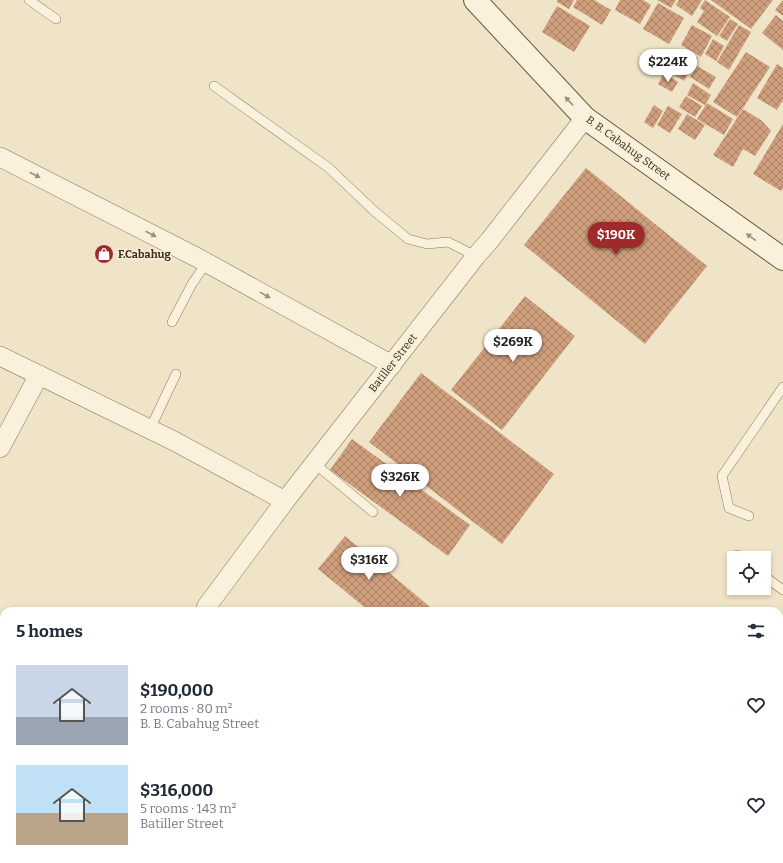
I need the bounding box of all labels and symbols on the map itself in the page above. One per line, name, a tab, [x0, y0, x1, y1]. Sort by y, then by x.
pin: $224K	[640, 49, 696, 83]
one-way arrow	[565, 96, 574, 105]
street label: B. B. Cabahug Street	[583, 113, 673, 183]
one-way arrow	[29, 172, 41, 178]
pin: $190K	[588, 222, 644, 256]
one-way arrow	[145, 231, 156, 237]
one-way arrow	[746, 233, 757, 241]
shop icon: F.Cabahug	[93, 243, 115, 265]
place label: F.Cabahug	[118, 248, 172, 261]
one-way arrow	[260, 291, 271, 298]
pin: $269K	[485, 329, 541, 363]
street label: Batiller Street	[366, 331, 420, 395]
pin: $326K	[372, 464, 428, 498]
pin: $316K	[341, 547, 397, 581]

